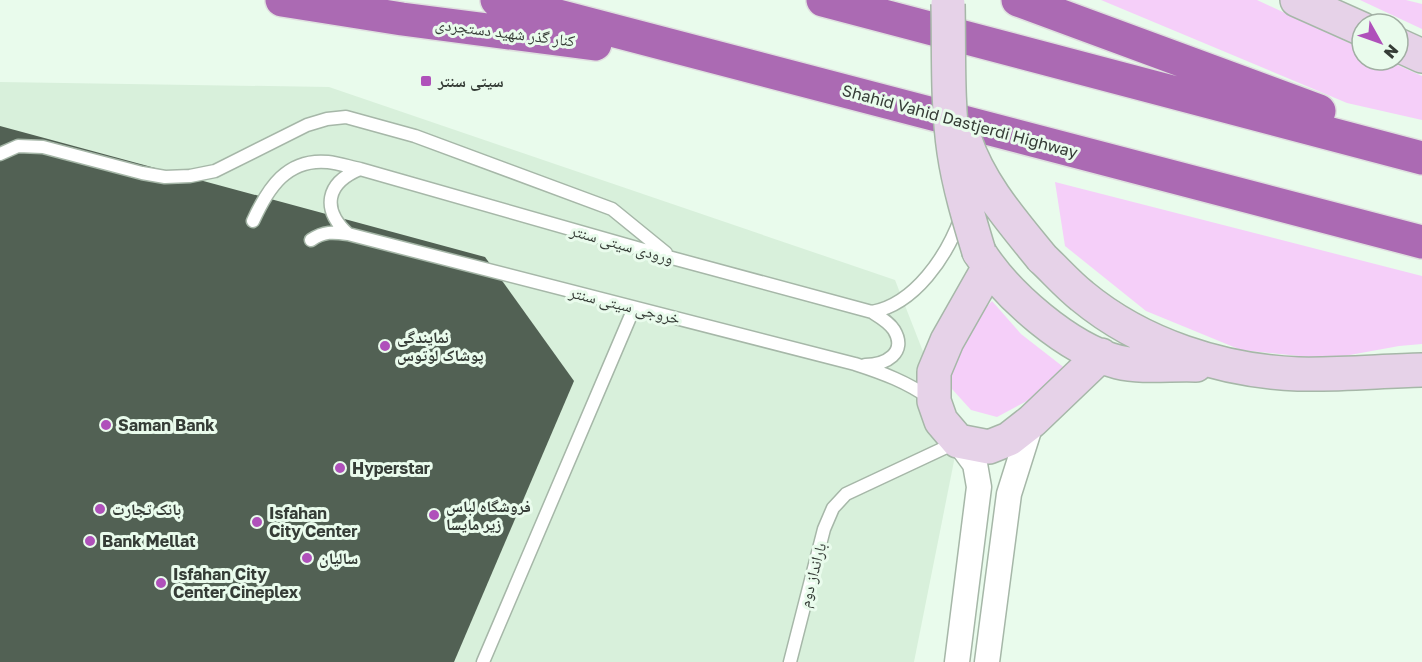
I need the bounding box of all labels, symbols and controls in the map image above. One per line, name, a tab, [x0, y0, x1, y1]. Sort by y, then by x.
north arrow	[1350, 12, 1410, 72]
street label: کنار گذر شهید دستجردی	[434, 14, 576, 52]
text: N	[1380, 41, 1403, 63]
place label: سیتی سنتر	[437, 71, 504, 91]
marker: سیتی سنتر	[419, 74, 433, 88]
street label: Shahid Vahid Dastjerdi Highway	[840, 80, 1080, 162]
street label: ورودی سیتی سنتر	[567, 219, 676, 269]
street label: خروجی سیتی سنتر	[566, 281, 683, 329]
place label: نمایندگی پوشاک لوتوس	[397, 327, 484, 365]
marker: نمایندگی پوشاک لوتوس	[378, 339, 392, 353]
place label: Saman Bank	[118, 415, 215, 435]
marker: Saman Bank	[99, 418, 113, 432]
place label: Hyperstar	[352, 458, 430, 478]
marker: Hyperstar	[333, 461, 347, 475]
place label: فروشگاه لباس زیر مایسا	[446, 496, 531, 534]
place label: بانک تجارت	[112, 499, 181, 519]
marker: بانک تجارت	[93, 502, 107, 516]
place label: Isfahan City Center	[269, 503, 357, 541]
marker: فروشگاه لباس زیر مایسا	[427, 508, 441, 522]
marker: Isfahan City Center	[250, 515, 264, 529]
place label: Bank Mellat	[102, 531, 196, 551]
marker: Bank Mellat	[83, 534, 97, 548]
street label: بارانداز دوم	[794, 540, 831, 610]
place label: سالیان	[319, 548, 358, 568]
marker: سالیان	[300, 551, 314, 565]
place label: Isfahan City Center Cineplex	[173, 564, 299, 602]
marker: Isfahan City Center Cineplex	[154, 576, 168, 590]

